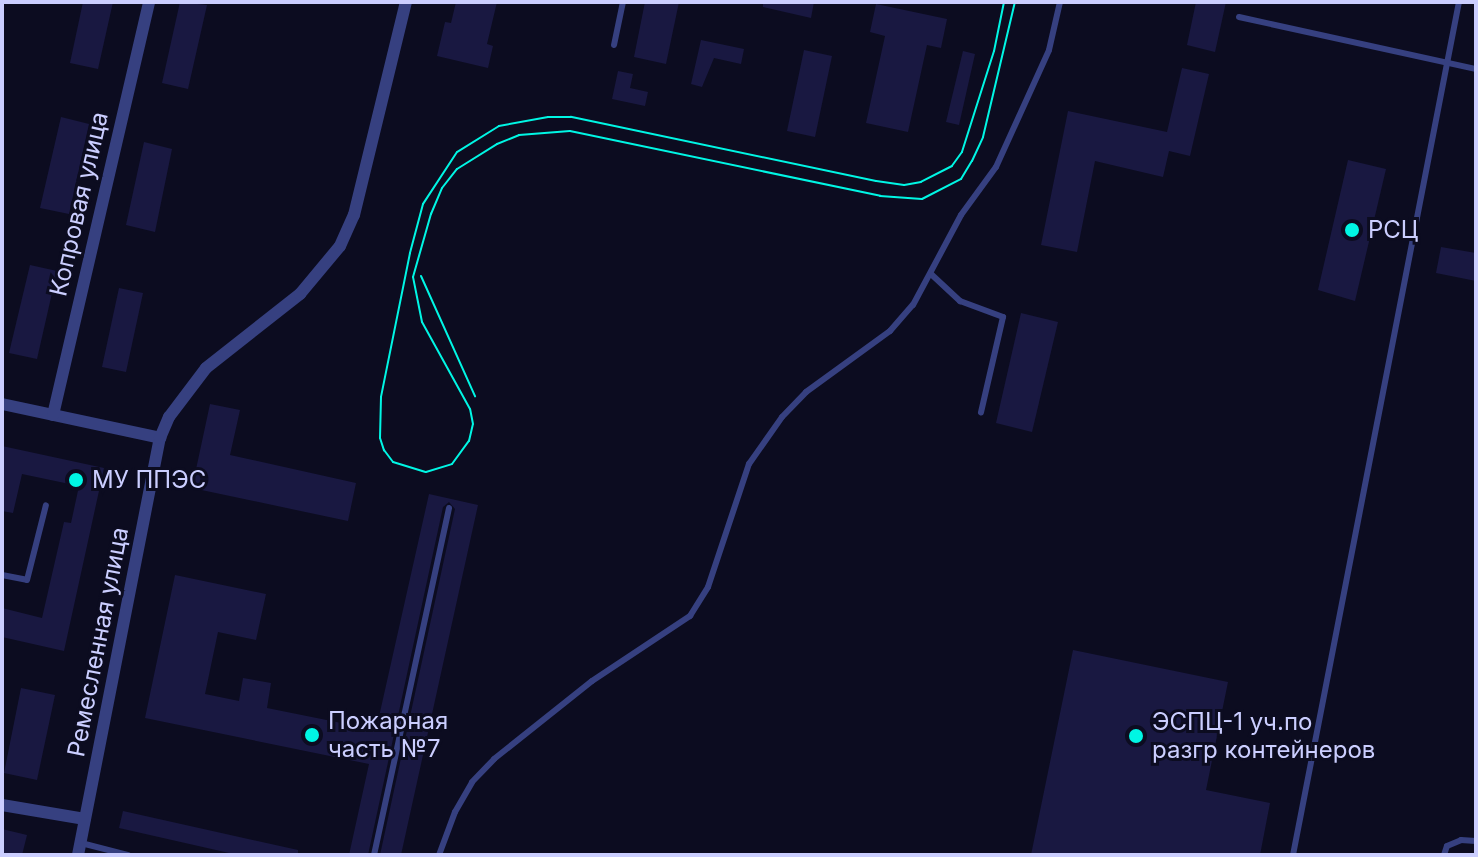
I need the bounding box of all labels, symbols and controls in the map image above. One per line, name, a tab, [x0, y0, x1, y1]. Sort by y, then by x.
street label: Копровая улица	[44, 109, 114, 299]
place label: РСЦ	[1368, 216, 1418, 244]
marker: РСЦ	[1343, 221, 1361, 239]
place label: МУ ППЭС	[92, 466, 206, 494]
marker: МУ ППЭС	[67, 471, 85, 489]
street label: Ремесленная улица	[62, 525, 134, 759]
place label: Пожарная часть №7	[328, 707, 448, 763]
place label: ЭСПЦ-1 уч.по разгр контейнеров	[1152, 708, 1375, 764]
marker: Пожарная часть №7	[303, 726, 321, 744]
marker: ЭСПЦ-1 уч.по разгр контейнеров	[1127, 727, 1145, 745]

